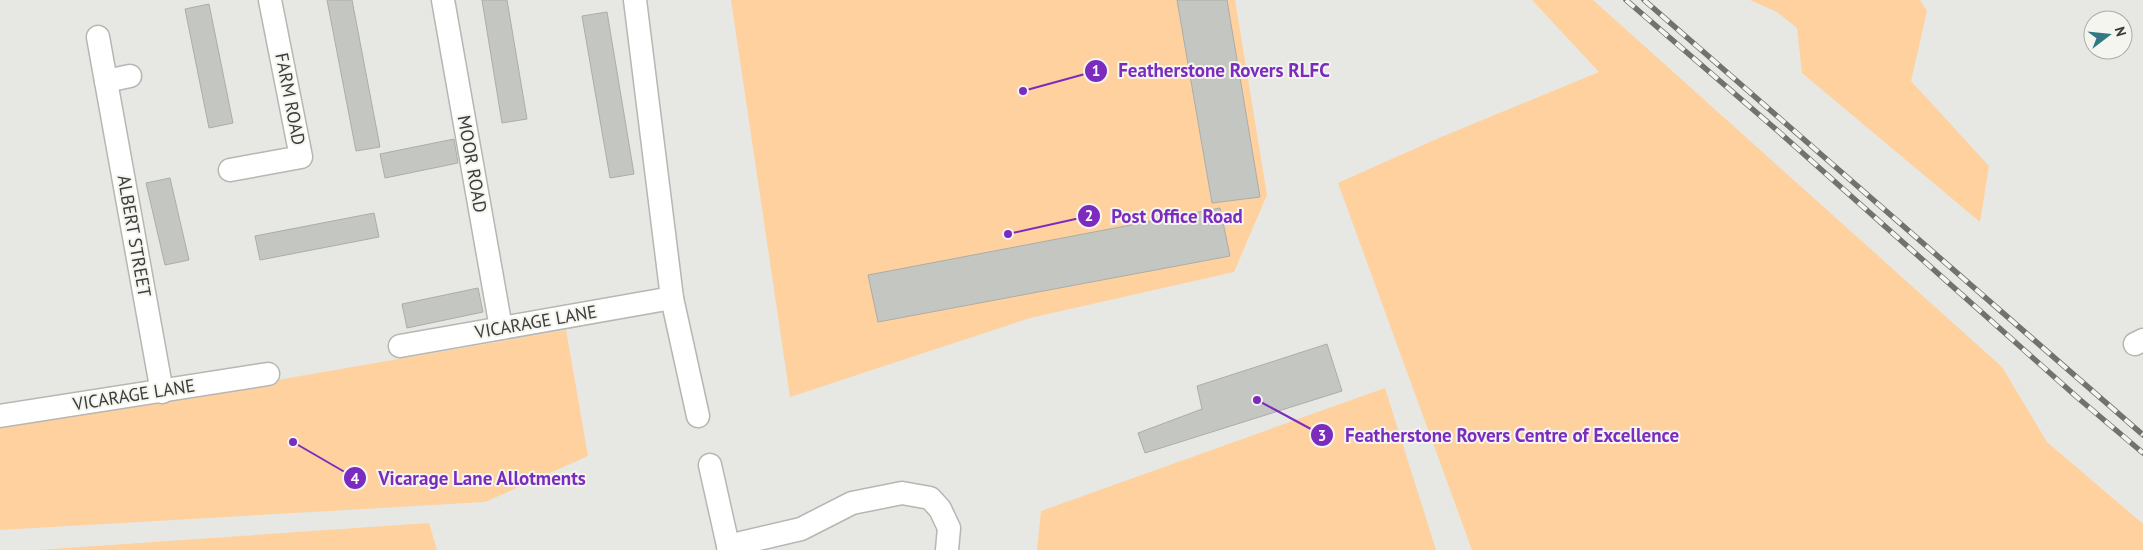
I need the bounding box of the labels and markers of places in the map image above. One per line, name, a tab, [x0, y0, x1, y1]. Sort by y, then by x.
callout: Featherstone Rovers RLFC	[1083, 54, 1340, 88]
callout: Post Office Road	[1076, 199, 1253, 233]
callout: Featherstone Rovers Centre of Excellence	[1310, 418, 1689, 452]
callout: Vicarage Lane Allotments	[343, 461, 596, 495]

